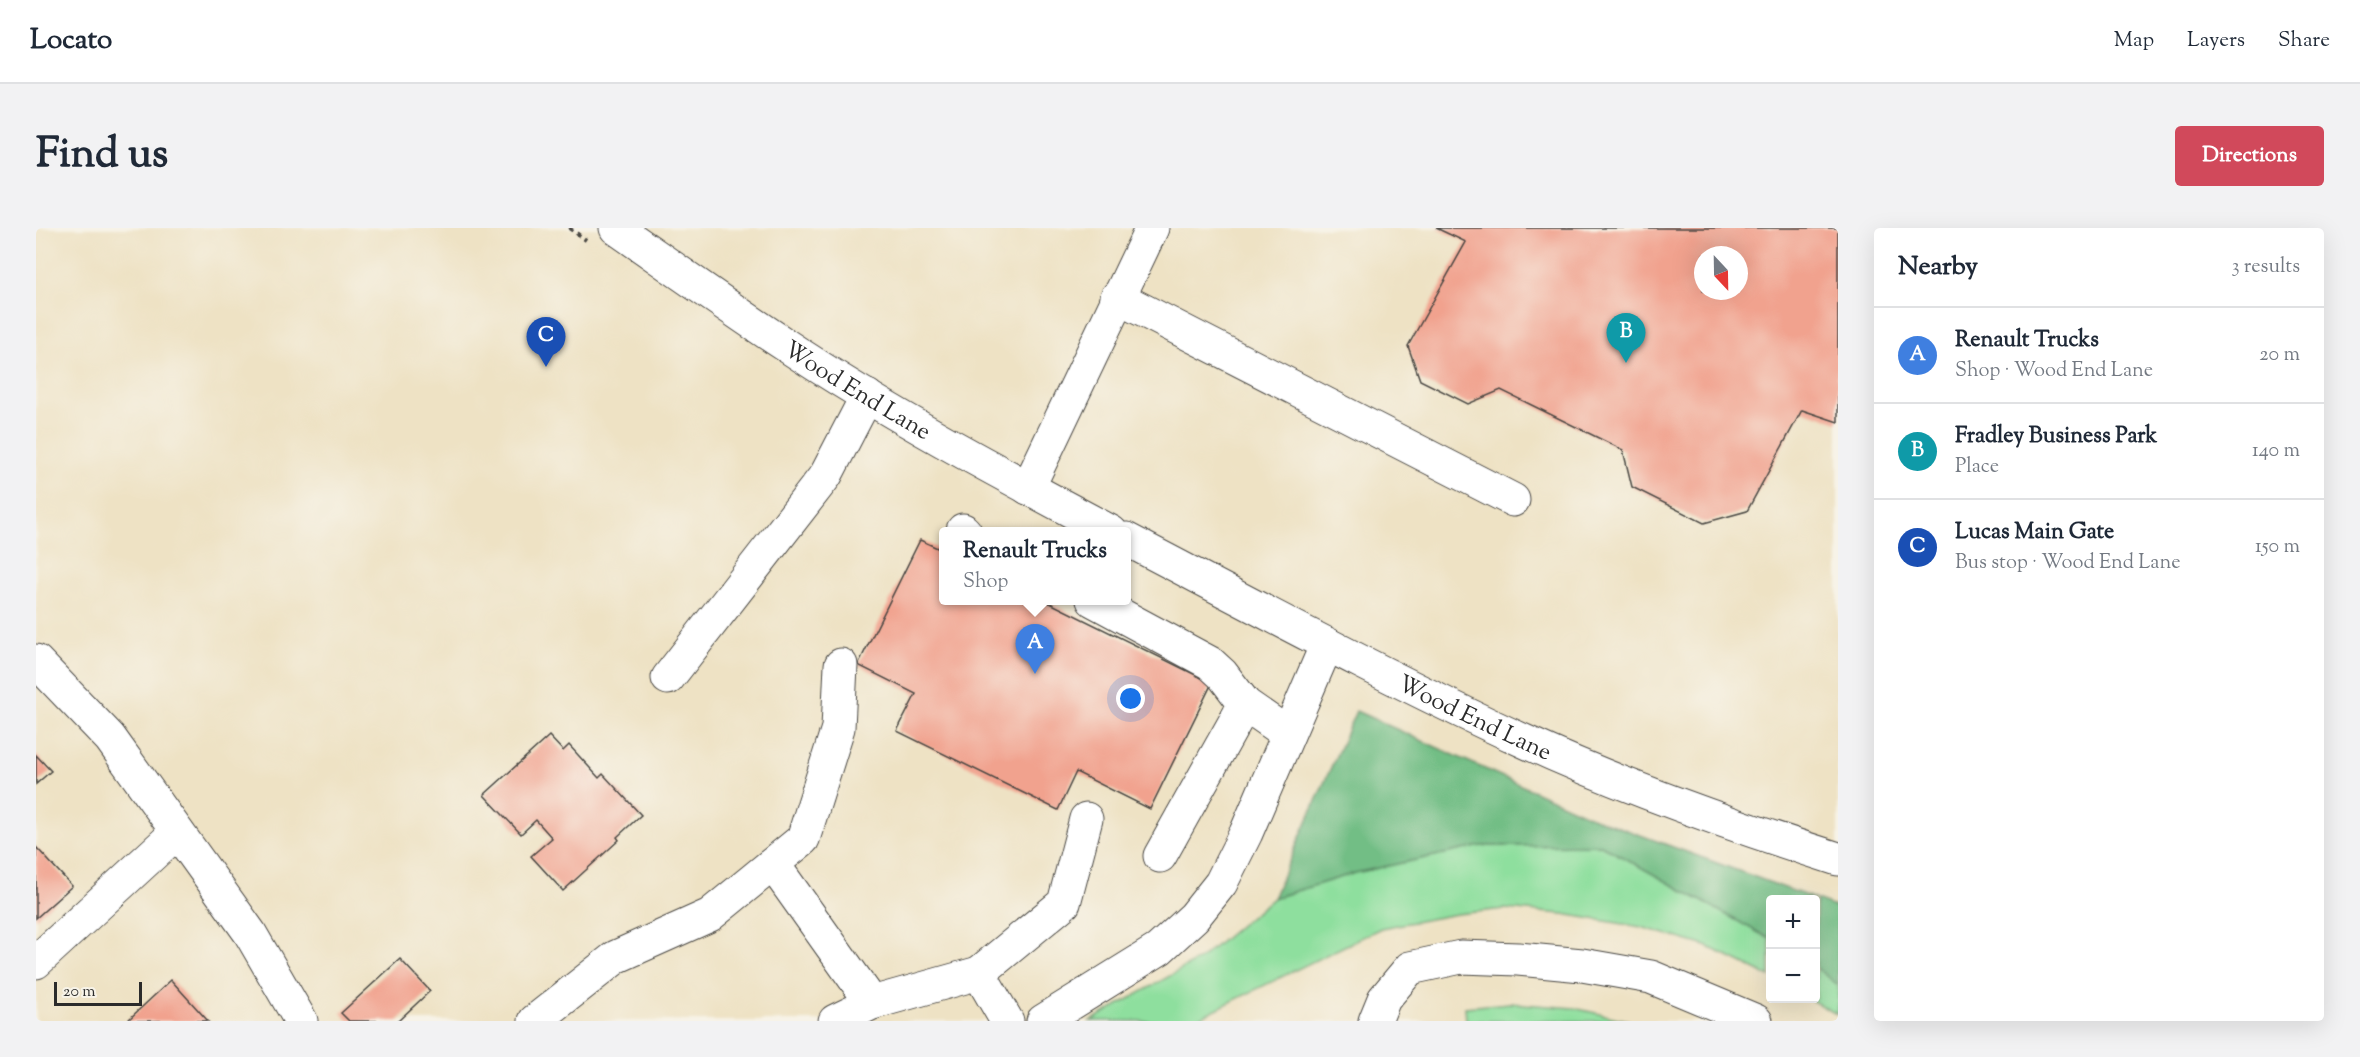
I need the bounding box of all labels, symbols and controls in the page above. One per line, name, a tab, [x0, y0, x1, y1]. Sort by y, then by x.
text: Locato	[30, 21, 112, 61]
text: Map	[2114, 26, 2154, 56]
text: Layers	[2187, 26, 2245, 56]
text: Share	[2278, 26, 2330, 56]
text: Find us	[36, 126, 168, 186]
button: Directions	[2175, 126, 2324, 186]
north arrow	[1694, 246, 1748, 300]
text: Nearby	[1898, 249, 1978, 286]
text: 3 results	[2231, 253, 2300, 282]
pin: B	[1606, 314, 1646, 363]
pin: C	[526, 318, 566, 367]
text: Renault Trucks	[1955, 325, 2099, 357]
street label: Wood End Lane	[776, 333, 937, 450]
text: A	[1909, 341, 1926, 370]
text: 20 m	[2259, 341, 2300, 370]
text: Shop · Wood End Lane	[1955, 357, 2153, 386]
text: Fradley Business Park	[1955, 421, 2157, 453]
text: B	[1911, 437, 1924, 466]
text: 140 m	[2252, 437, 2300, 466]
text: Place	[1955, 453, 1999, 482]
text: Lucas Main Gate	[1955, 517, 2114, 549]
popup	[939, 527, 1131, 605]
text: C	[1909, 533, 1926, 562]
text: 150 m	[2255, 533, 2300, 562]
text: Renault Trucks	[963, 536, 1107, 568]
text: Bus stop · Wood End Lane	[1955, 549, 2181, 578]
text: Shop	[963, 568, 1008, 597]
pin: A	[1016, 624, 1054, 674]
street label: Wood End Lane	[1391, 668, 1557, 770]
your location	[1116, 684, 1145, 713]
map controls	[1766, 895, 1820, 1003]
button: +	[1766, 895, 1820, 949]
button: −	[1766, 949, 1820, 1003]
scale bar	[54, 979, 142, 1006]
text: 20 m	[63, 981, 96, 1004]

